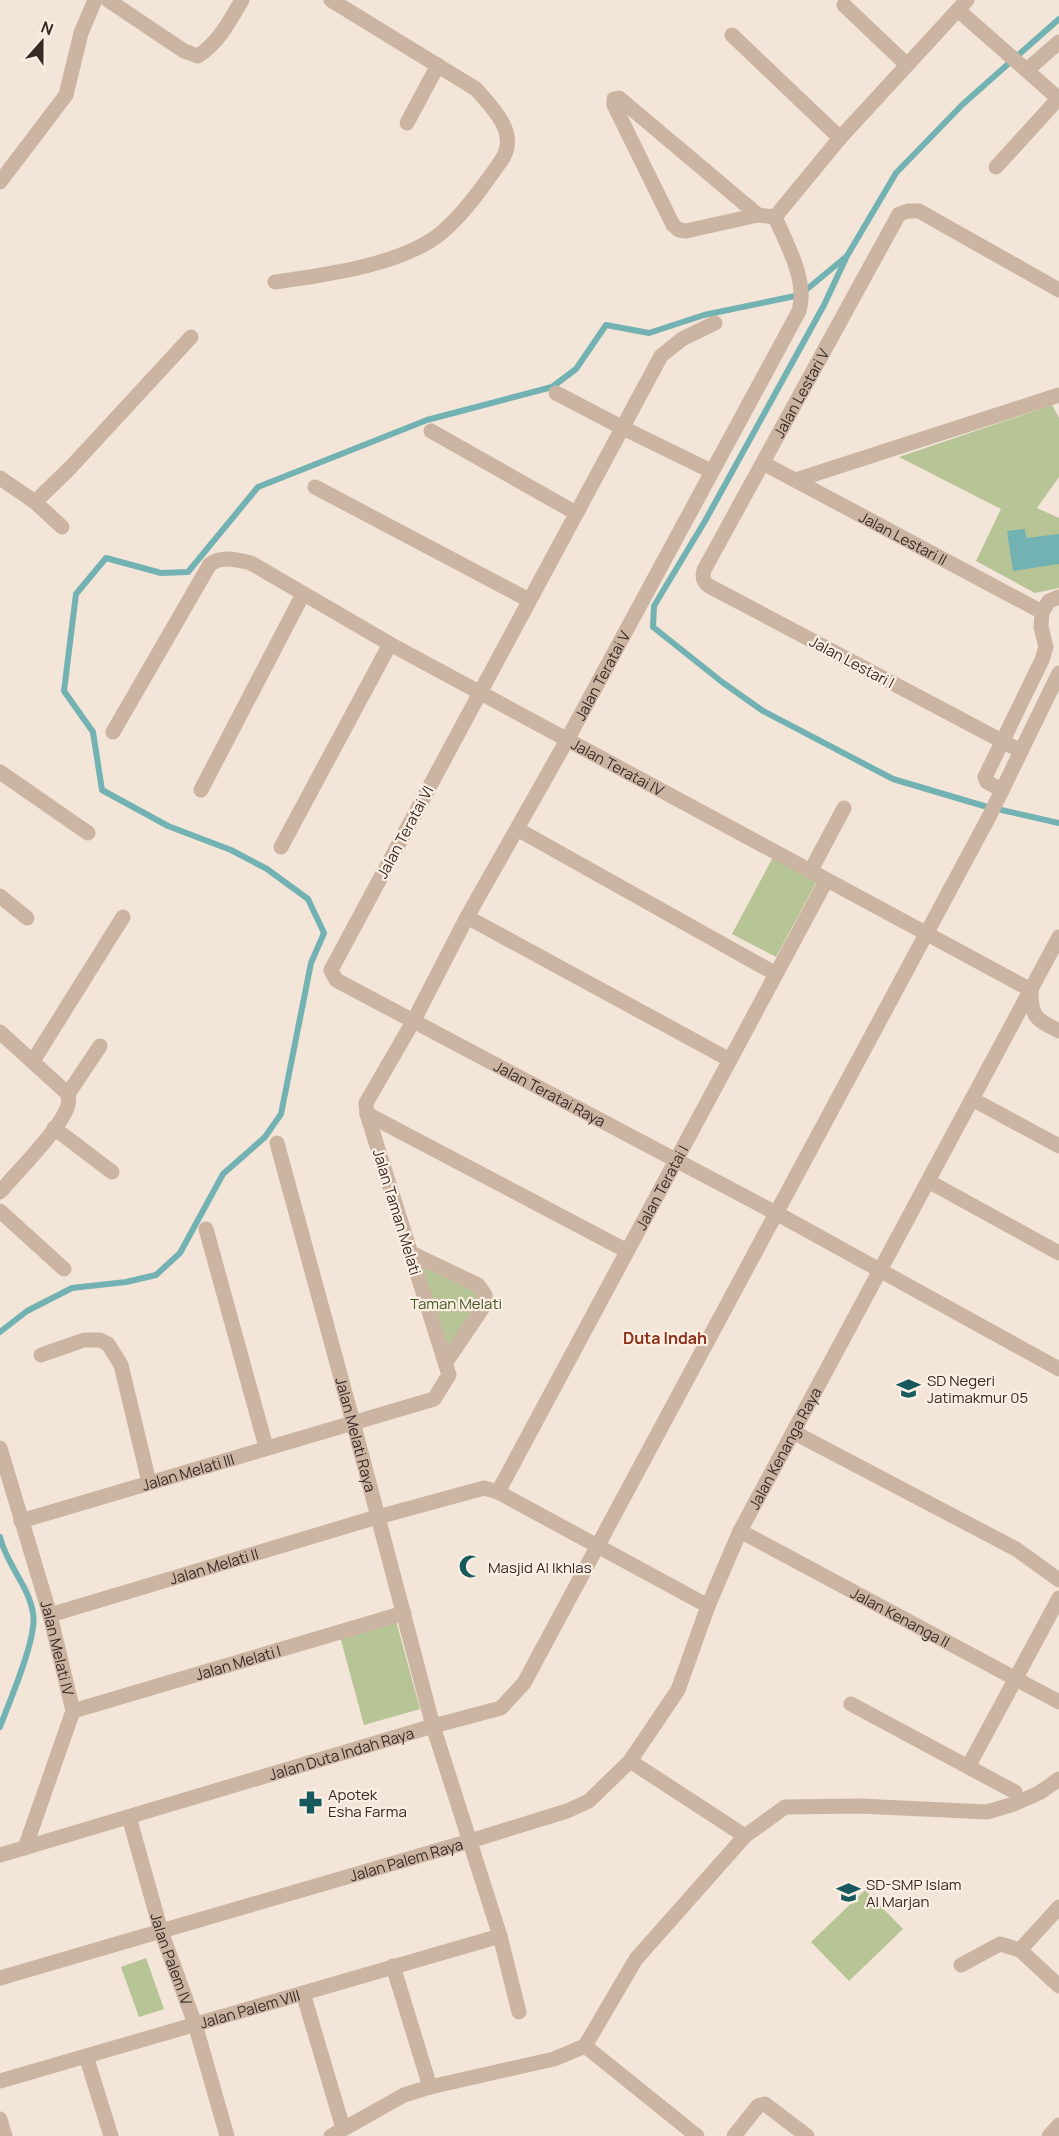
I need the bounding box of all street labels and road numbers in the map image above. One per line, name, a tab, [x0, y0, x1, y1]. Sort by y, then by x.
street label: Jalan Lestari V	[768, 345, 834, 441]
street label: Jalan Lestari II	[856, 506, 951, 570]
street label: Jalan Teratai V	[569, 627, 635, 724]
street label: Jalan Lestari I	[806, 631, 898, 693]
street label: Jalan Teratai IV	[568, 733, 668, 800]
street label: Jalan Teratai VI	[372, 782, 438, 882]
street label: Jalan Teratai Raya	[491, 1055, 609, 1131]
street label: Jalan Teratai I	[630, 1141, 693, 1233]
street label: Jalan Taman Melati	[368, 1146, 426, 1278]
street label: Jalan Melati Raya	[331, 1375, 381, 1494]
street label: Jalan Kenanga Raya	[743, 1383, 826, 1513]
street label: Jalan Melati III	[139, 1448, 237, 1495]
street label: Jalan Melati II	[167, 1543, 261, 1589]
street label: Jalan Kenanga II	[847, 1582, 954, 1652]
street label: Jalan Melati IV	[36, 1598, 79, 1698]
street label: Jalan Melati I	[193, 1640, 283, 1685]
street label: Jalan Duta Indah Raya	[266, 1722, 416, 1785]
street label: Jalan Palem Raya	[347, 1833, 465, 1886]
street label: Jalan Palem IV	[146, 1910, 198, 2008]
street label: Jalan Palem VIII	[197, 1984, 302, 2033]

